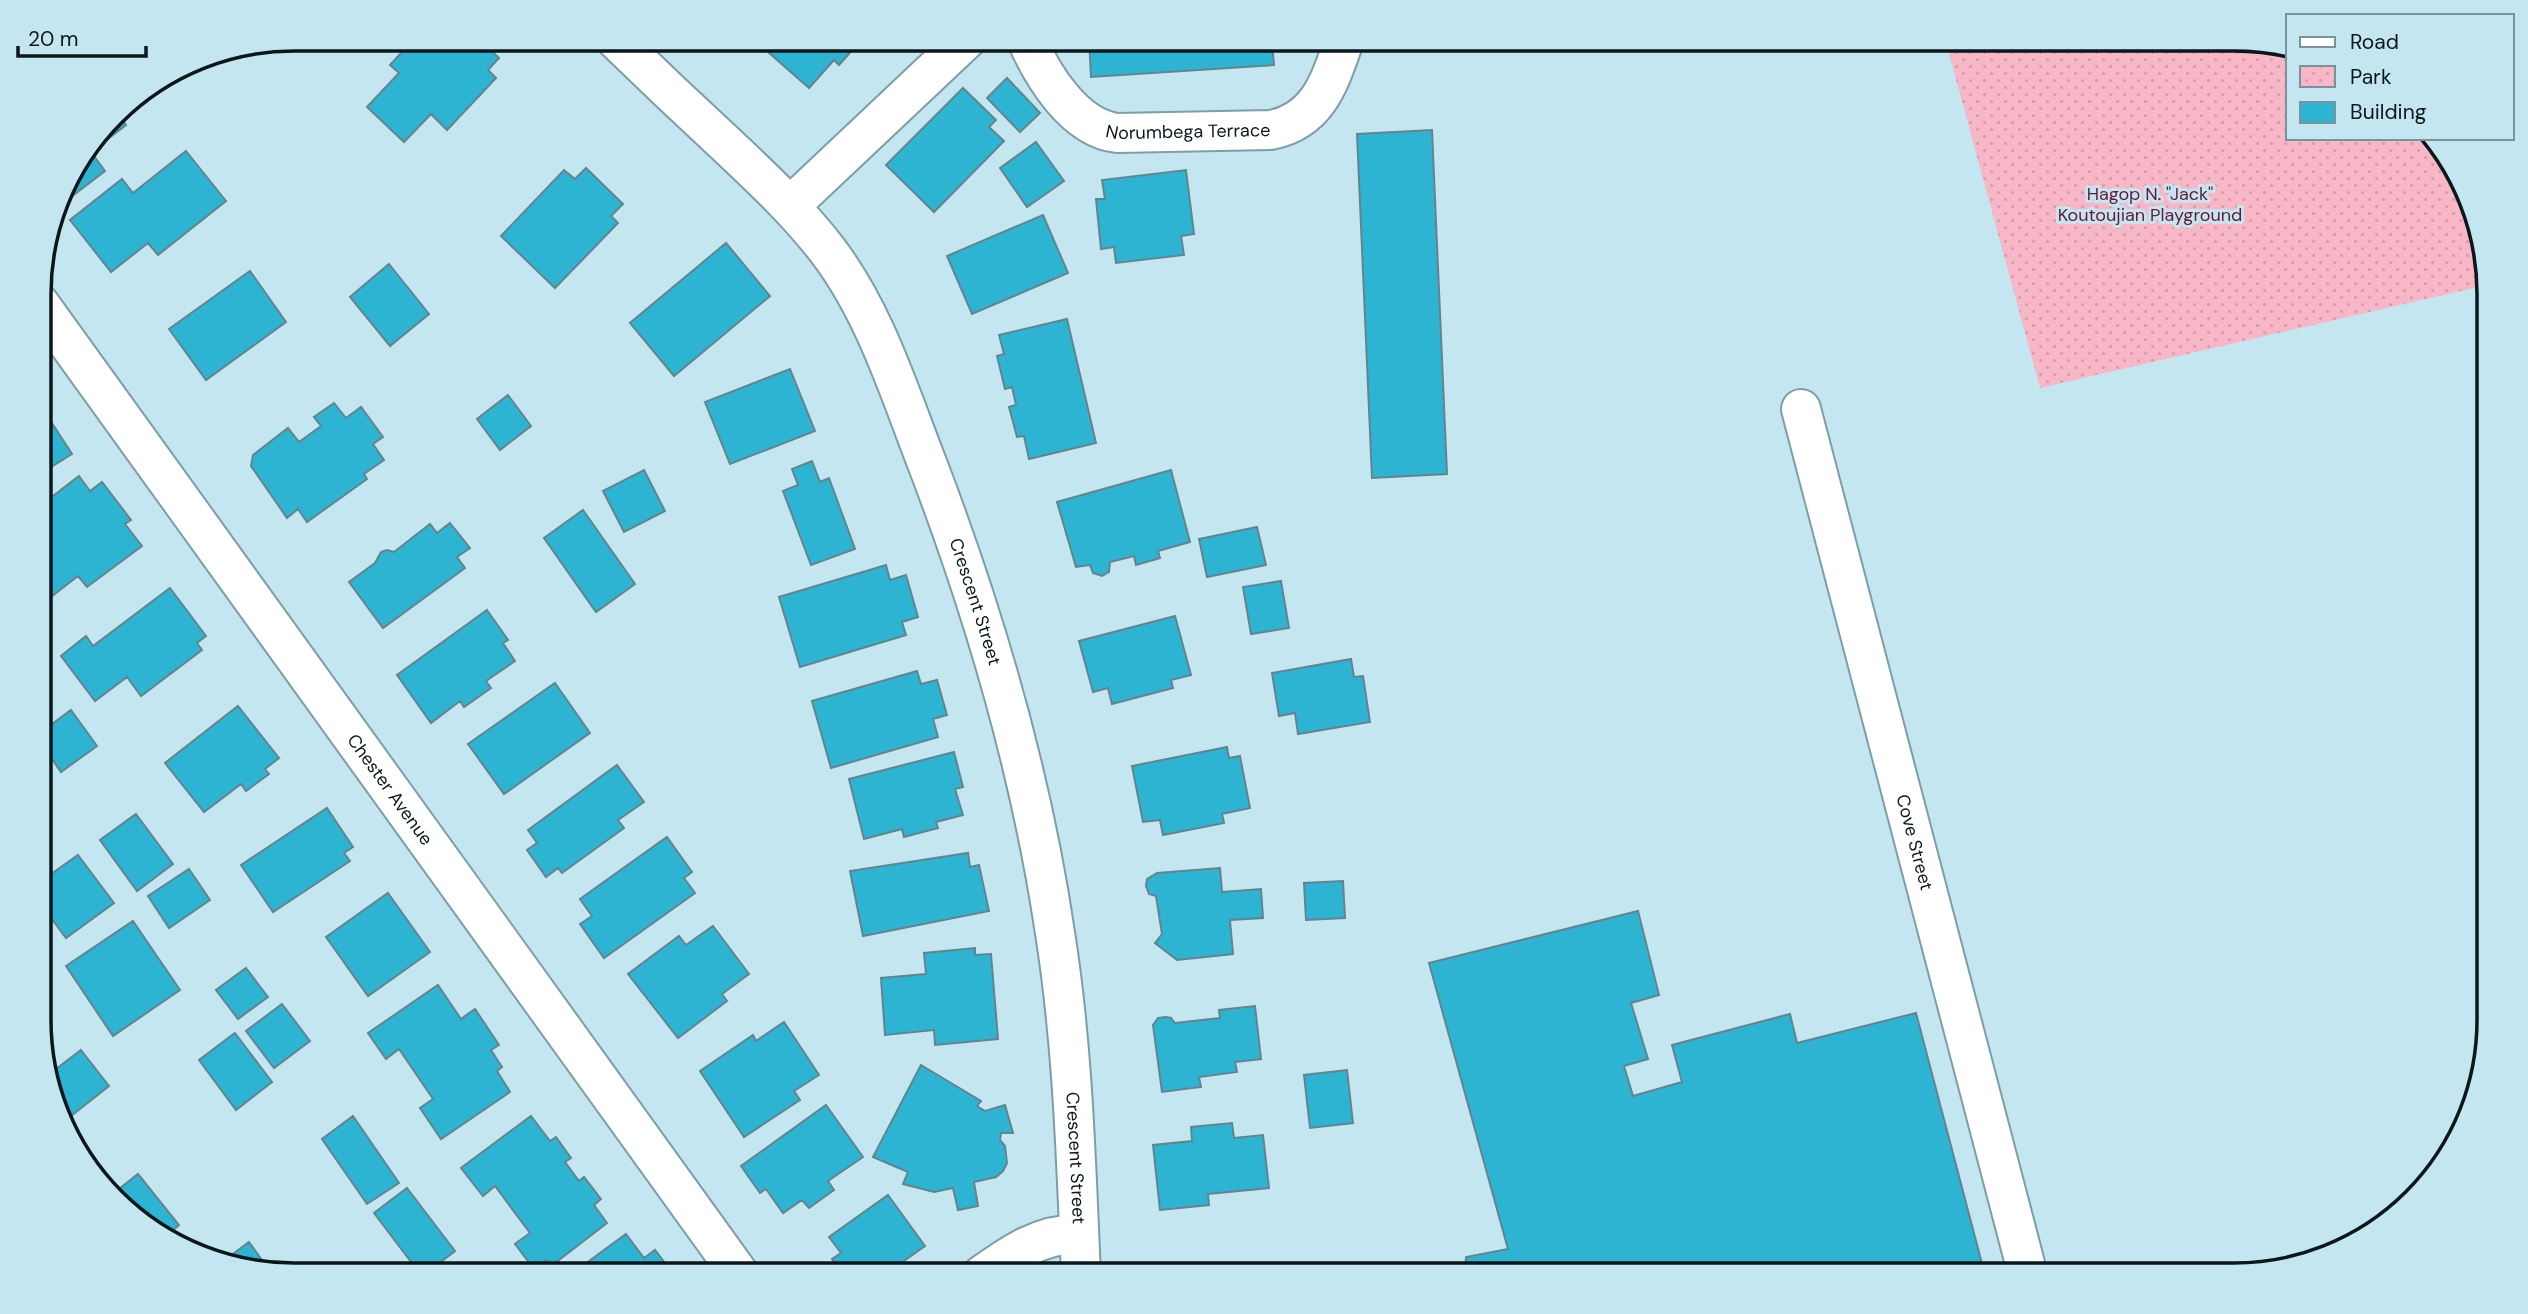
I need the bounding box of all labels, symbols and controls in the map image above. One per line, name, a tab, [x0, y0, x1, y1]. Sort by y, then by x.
scale bar	[18, 14, 145, 58]
legend	[2286, 14, 2514, 140]
text: 20 m	[28, 25, 79, 53]
text: Road	[2350, 28, 2399, 56]
text: Park	[2350, 63, 2392, 91]
text: Building	[2350, 98, 2427, 126]
street label: Norumbega Terrace	[1103, 118, 1271, 145]
park label: Hagop N. "Jack" Koutoujian Playground	[2058, 182, 2242, 227]
street label: Crescent Street	[943, 535, 1007, 668]
street label: Chester Avenue	[342, 729, 438, 850]
street label: Cove Street	[1891, 792, 1939, 893]
street label: Crescent Street	[1060, 1091, 1091, 1224]

